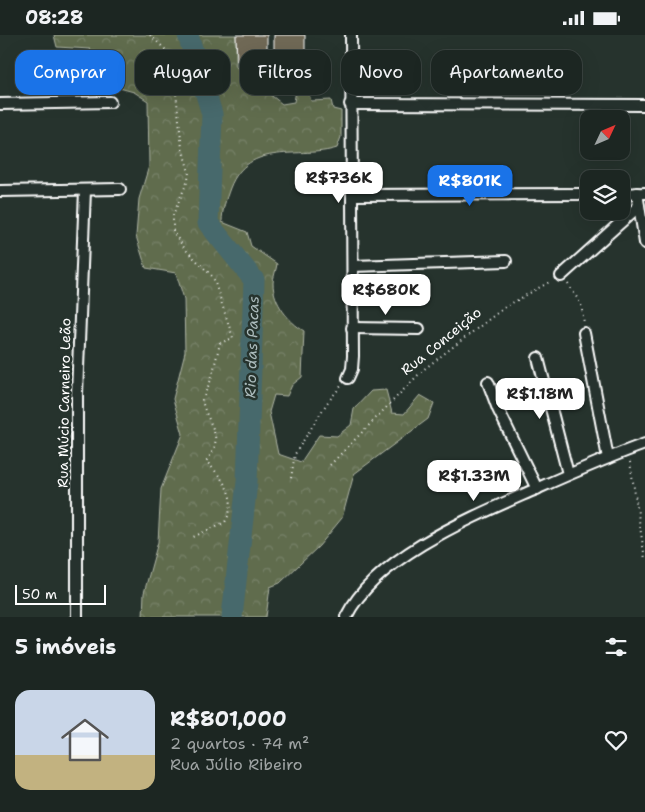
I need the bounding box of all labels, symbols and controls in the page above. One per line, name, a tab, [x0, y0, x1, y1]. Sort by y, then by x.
text: 08:28	[25, 5, 83, 30]
chip: Comprar	[15, 50, 125, 95]
chip: Alugar	[135, 50, 230, 95]
chip: Filtros	[240, 50, 331, 95]
chip: Novo	[341, 50, 421, 95]
chip: Apartamento	[431, 50, 582, 95]
north arrow	[580, 110, 630, 160]
map controls	[580, 110, 630, 220]
pin: R$736K	[298, 161, 380, 204]
pin: R$801K	[429, 165, 511, 207]
text: R$736K	[306, 167, 372, 188]
text: R$801K	[439, 170, 501, 191]
button: layers	[580, 170, 630, 220]
pin: R$680K	[345, 273, 427, 316]
text: R$680K	[352, 279, 420, 300]
water label: Rio das Pacas	[240, 296, 264, 398]
street label: Rua Conceição	[397, 303, 485, 379]
street label: Rua Múcio Carneiro Leão	[54, 318, 74, 488]
pin: R$1.18M	[494, 377, 586, 420]
text: R$1.18M	[507, 383, 573, 404]
pin: R$1.33M	[428, 459, 520, 502]
text: R$1.33M	[438, 465, 510, 486]
scale bar	[15, 582, 106, 605]
text: 50 m	[22, 585, 57, 603]
text: 5 imóveis	[15, 633, 116, 661]
icon: filters	[602, 633, 630, 661]
text: R$801,000	[170, 705, 287, 733]
icon: home	[55, 710, 115, 770]
icon: heart	[602, 726, 630, 754]
text: 2 quartos · 74 m²	[170, 733, 309, 754]
text: Rua Júlio Ribeiro	[170, 754, 302, 775]

